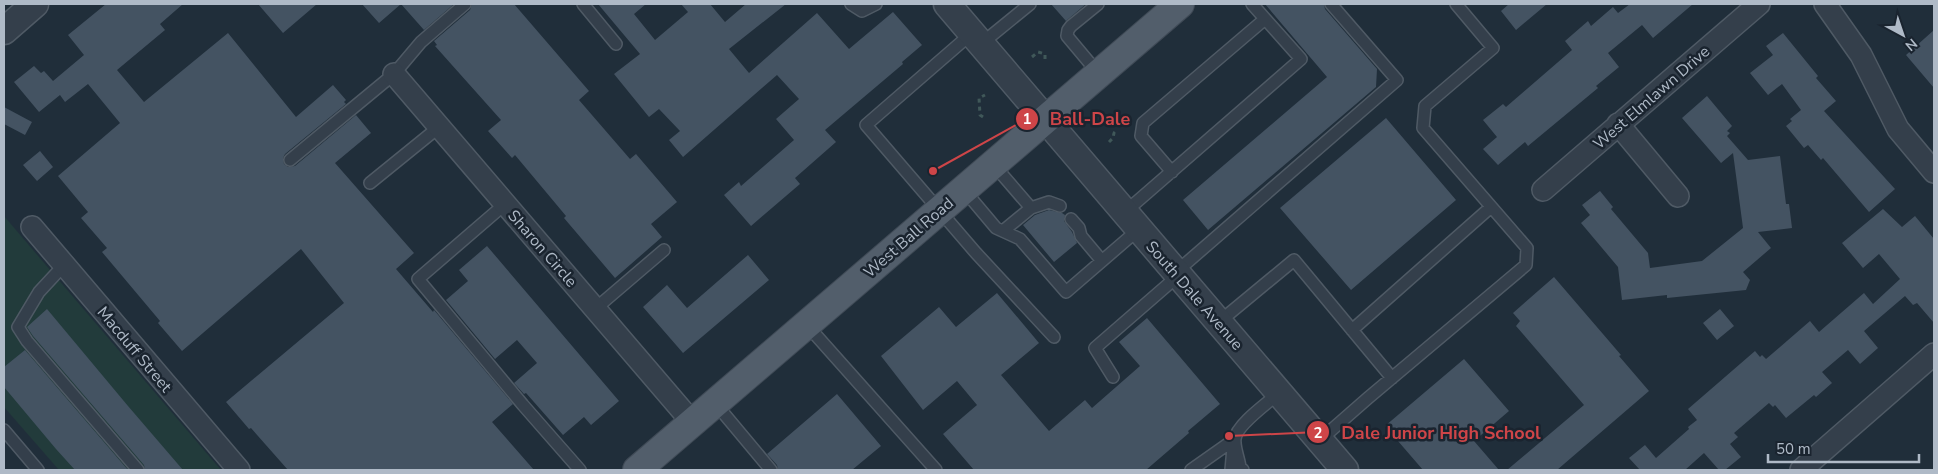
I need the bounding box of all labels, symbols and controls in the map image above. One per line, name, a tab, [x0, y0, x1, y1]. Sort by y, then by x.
north arrow	[1878, 10, 1928, 60]
text: N	[1901, 34, 1921, 55]
street label: West Elmlawn Drive	[1589, 41, 1715, 155]
callout: Ball-Dale	[1015, 102, 1140, 135]
text: Ball-Dale	[1050, 107, 1130, 131]
text: 1	[1022, 109, 1032, 129]
street label: West Ball Road	[859, 193, 958, 283]
street label: Sharon Circle	[503, 205, 582, 292]
street label: South Dale Avenue	[1140, 236, 1248, 355]
street label: Macduff Street	[92, 302, 177, 398]
callout: Dale Junior High School	[1306, 416, 1550, 449]
text: Dale Junior High School	[1341, 421, 1541, 445]
text: 2	[1313, 423, 1323, 443]
scale bar	[1768, 432, 1919, 464]
text: 50 m	[1776, 439, 1811, 459]

